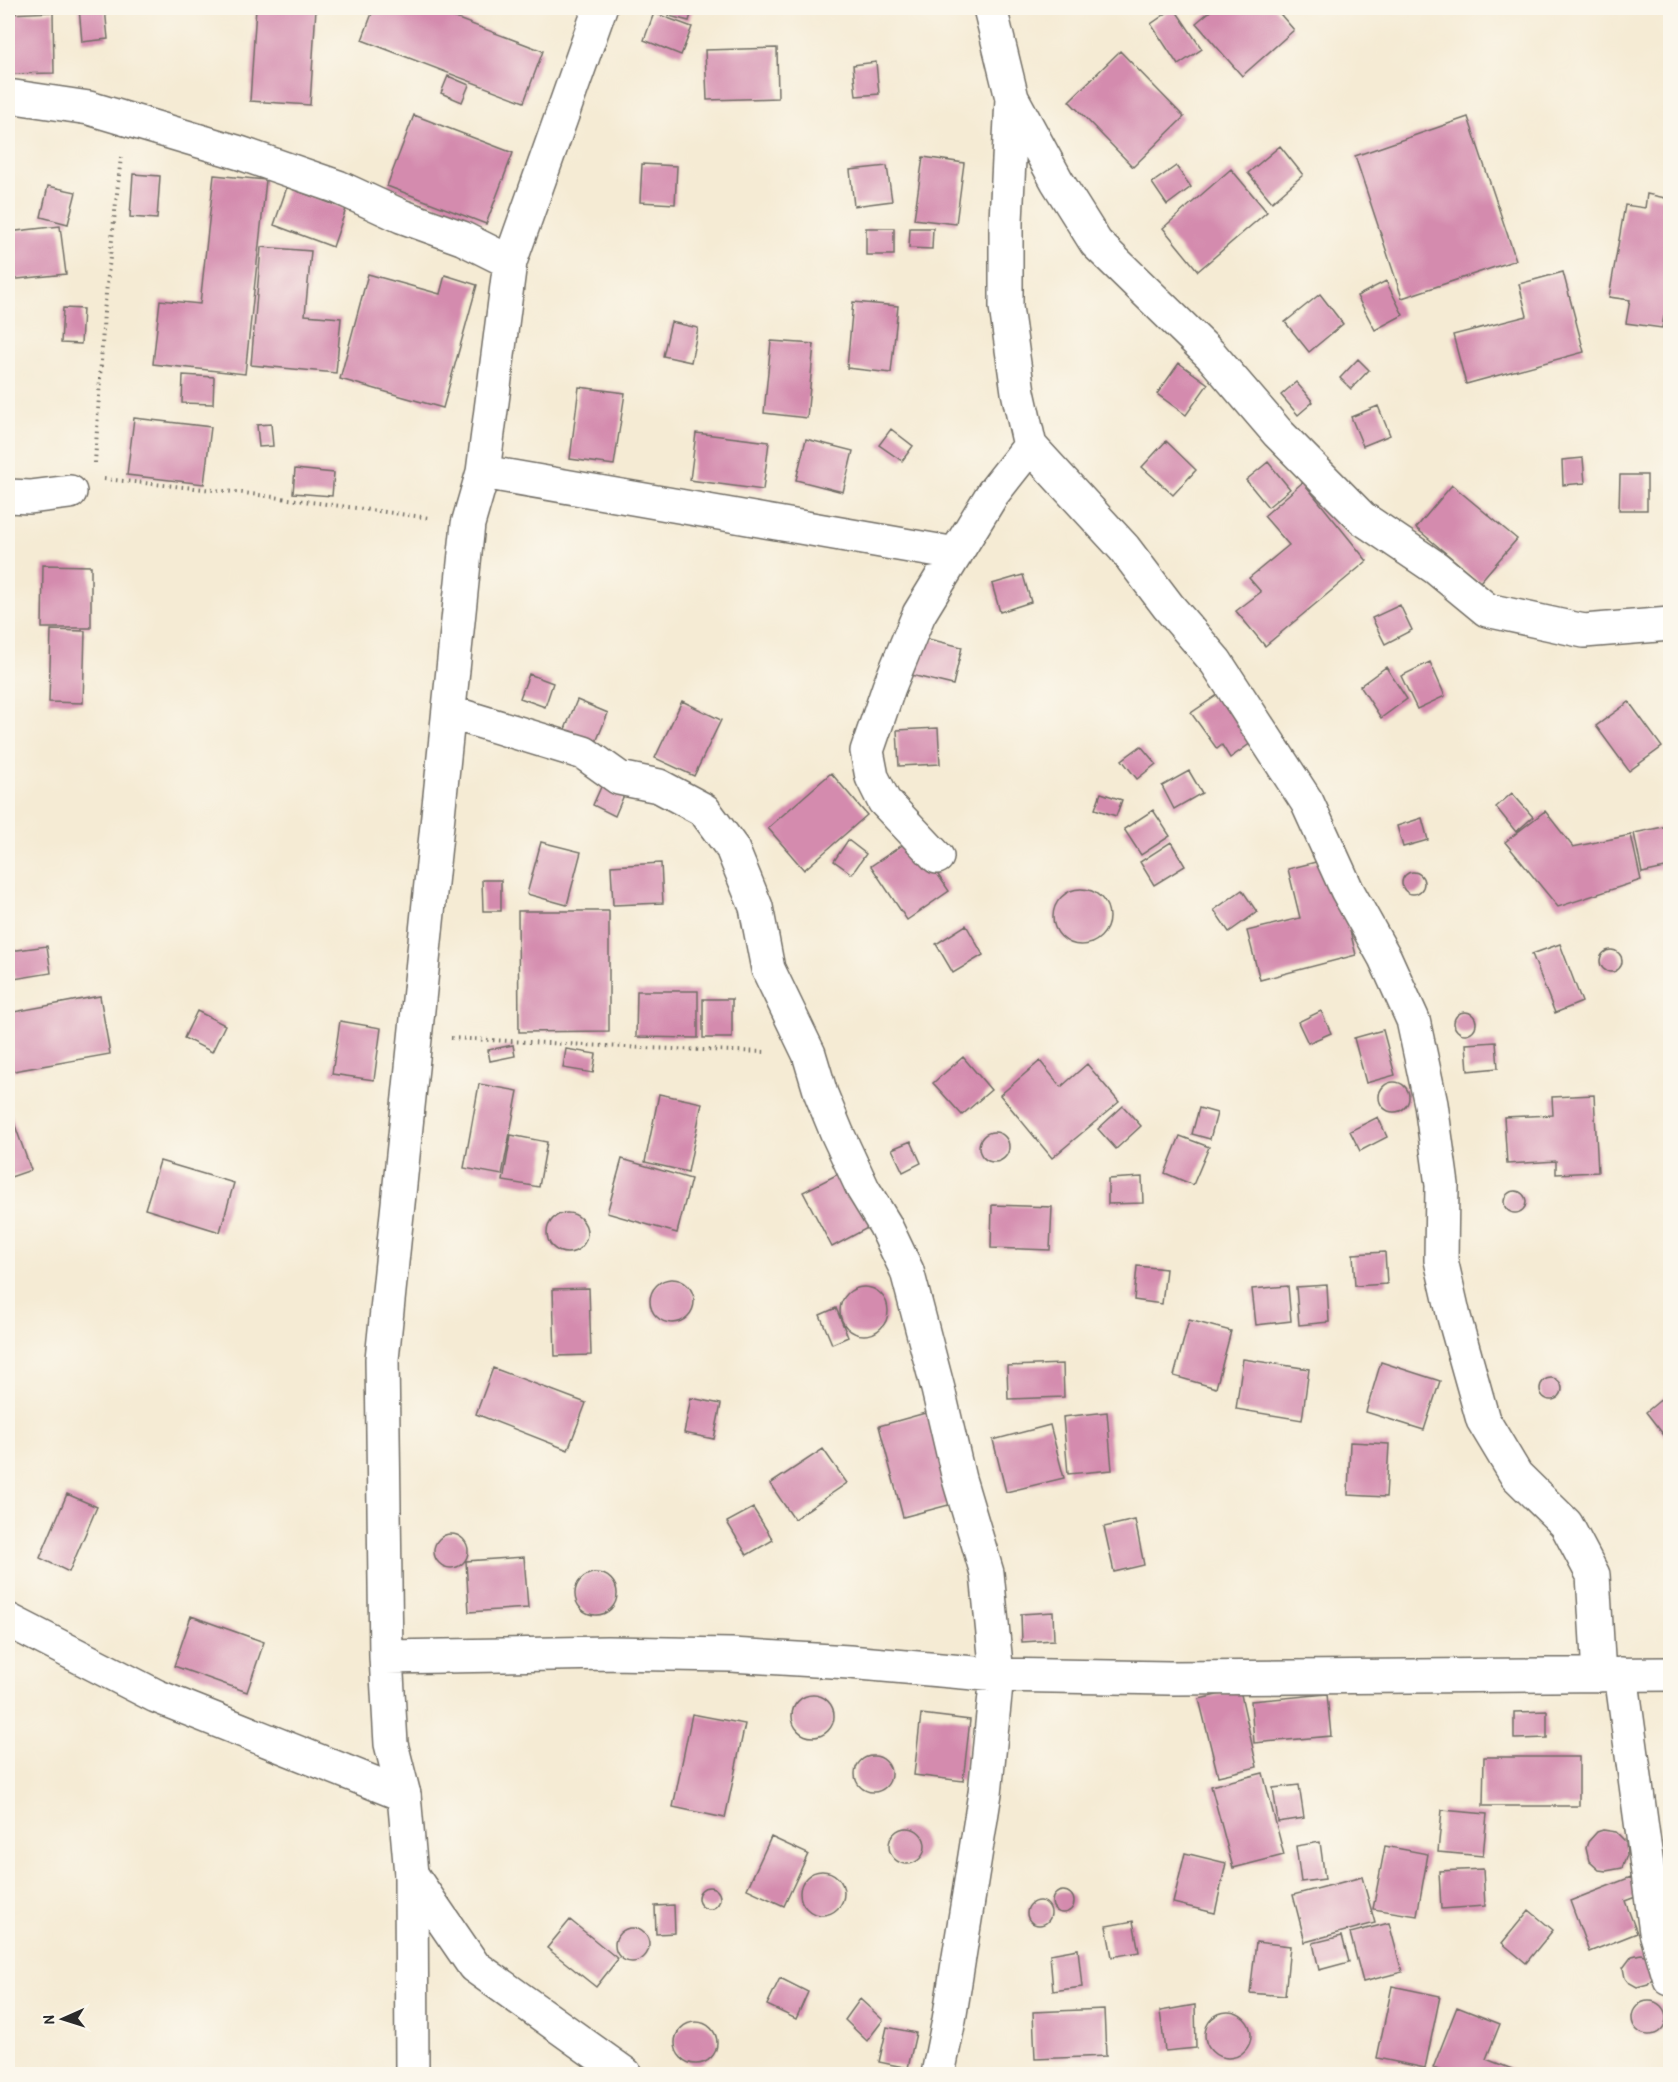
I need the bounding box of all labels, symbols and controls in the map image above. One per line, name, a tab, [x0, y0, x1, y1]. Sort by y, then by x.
north arrow	[33, 1989, 93, 2049]
text: N	[37, 2014, 59, 2025]

